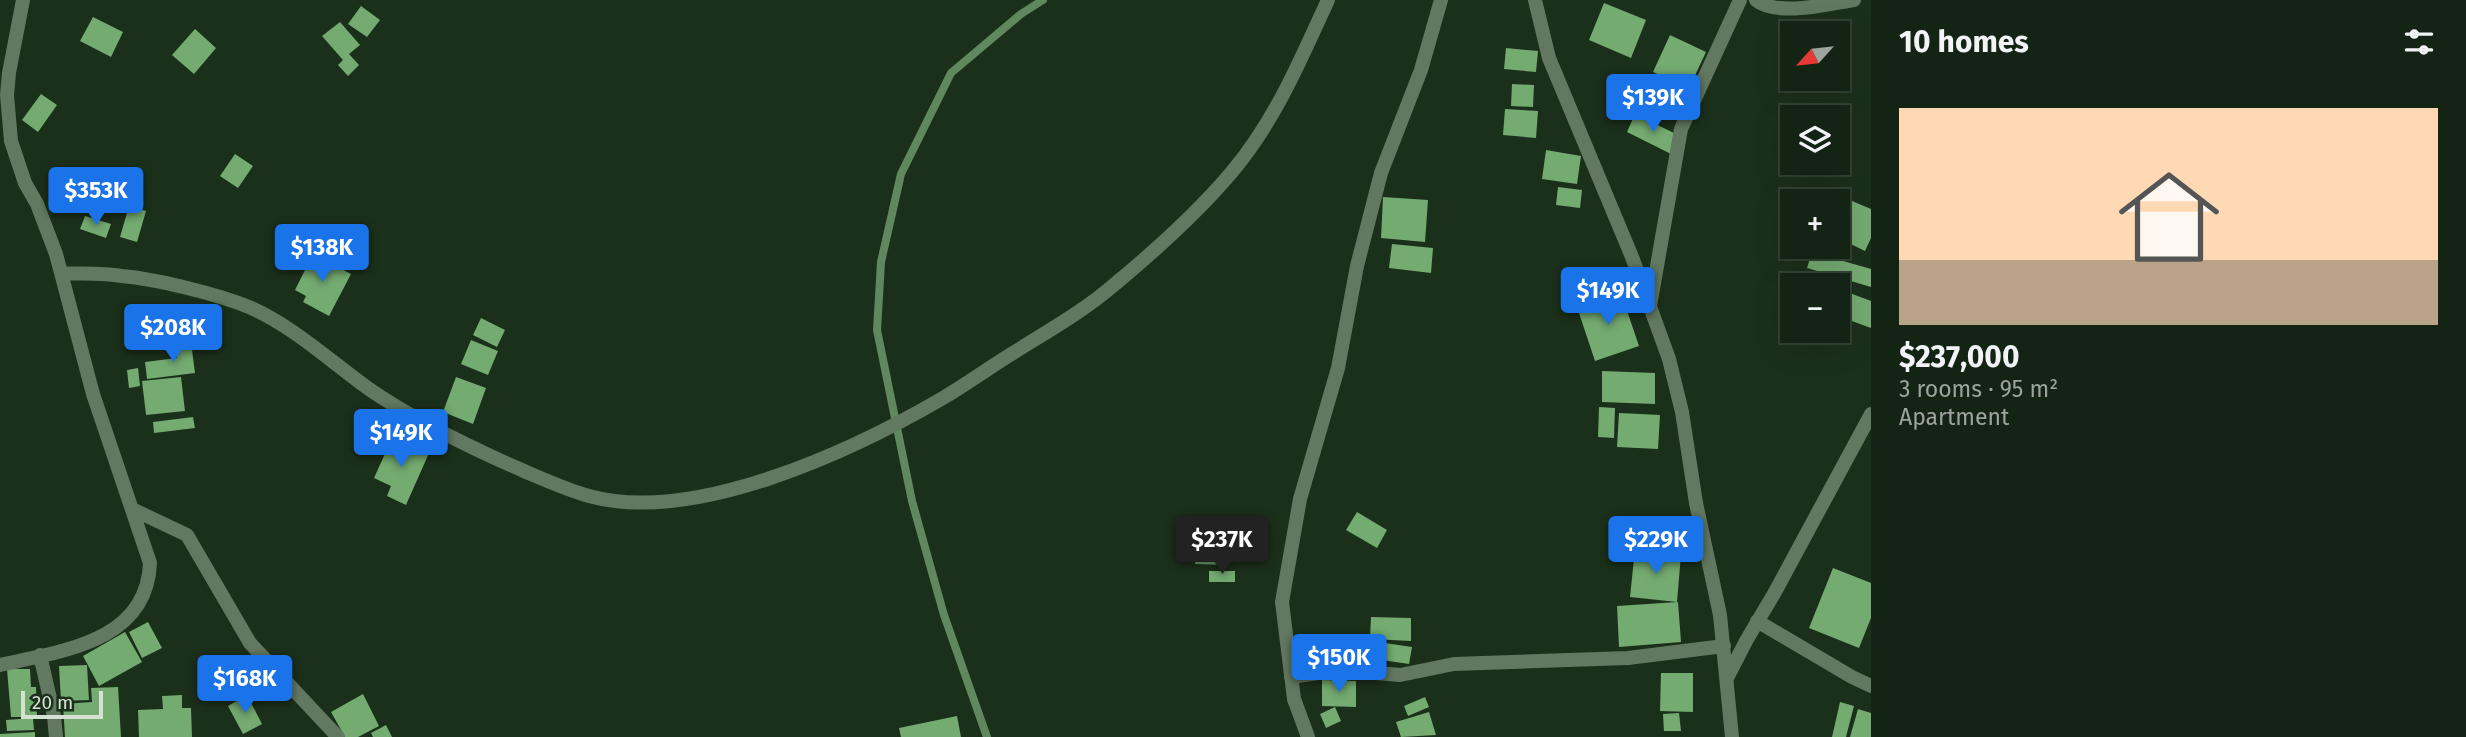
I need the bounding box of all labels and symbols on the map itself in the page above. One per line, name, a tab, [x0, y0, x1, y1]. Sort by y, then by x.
north arrow	[1780, 21, 1850, 91]
pin: $139K	[1604, 74, 1702, 134]
pin: $353K	[47, 168, 145, 227]
pin: $138K	[273, 224, 371, 284]
pin: $149K	[1559, 268, 1657, 327]
pin: $208K	[124, 304, 222, 364]
pin: $149K	[352, 410, 450, 469]
pin: $237K	[1173, 516, 1271, 576]
pin: $229K	[1607, 516, 1705, 576]
pin: $150K	[1290, 634, 1388, 694]
pin: $168K	[196, 656, 294, 715]
scale bar	[21, 688, 103, 720]

